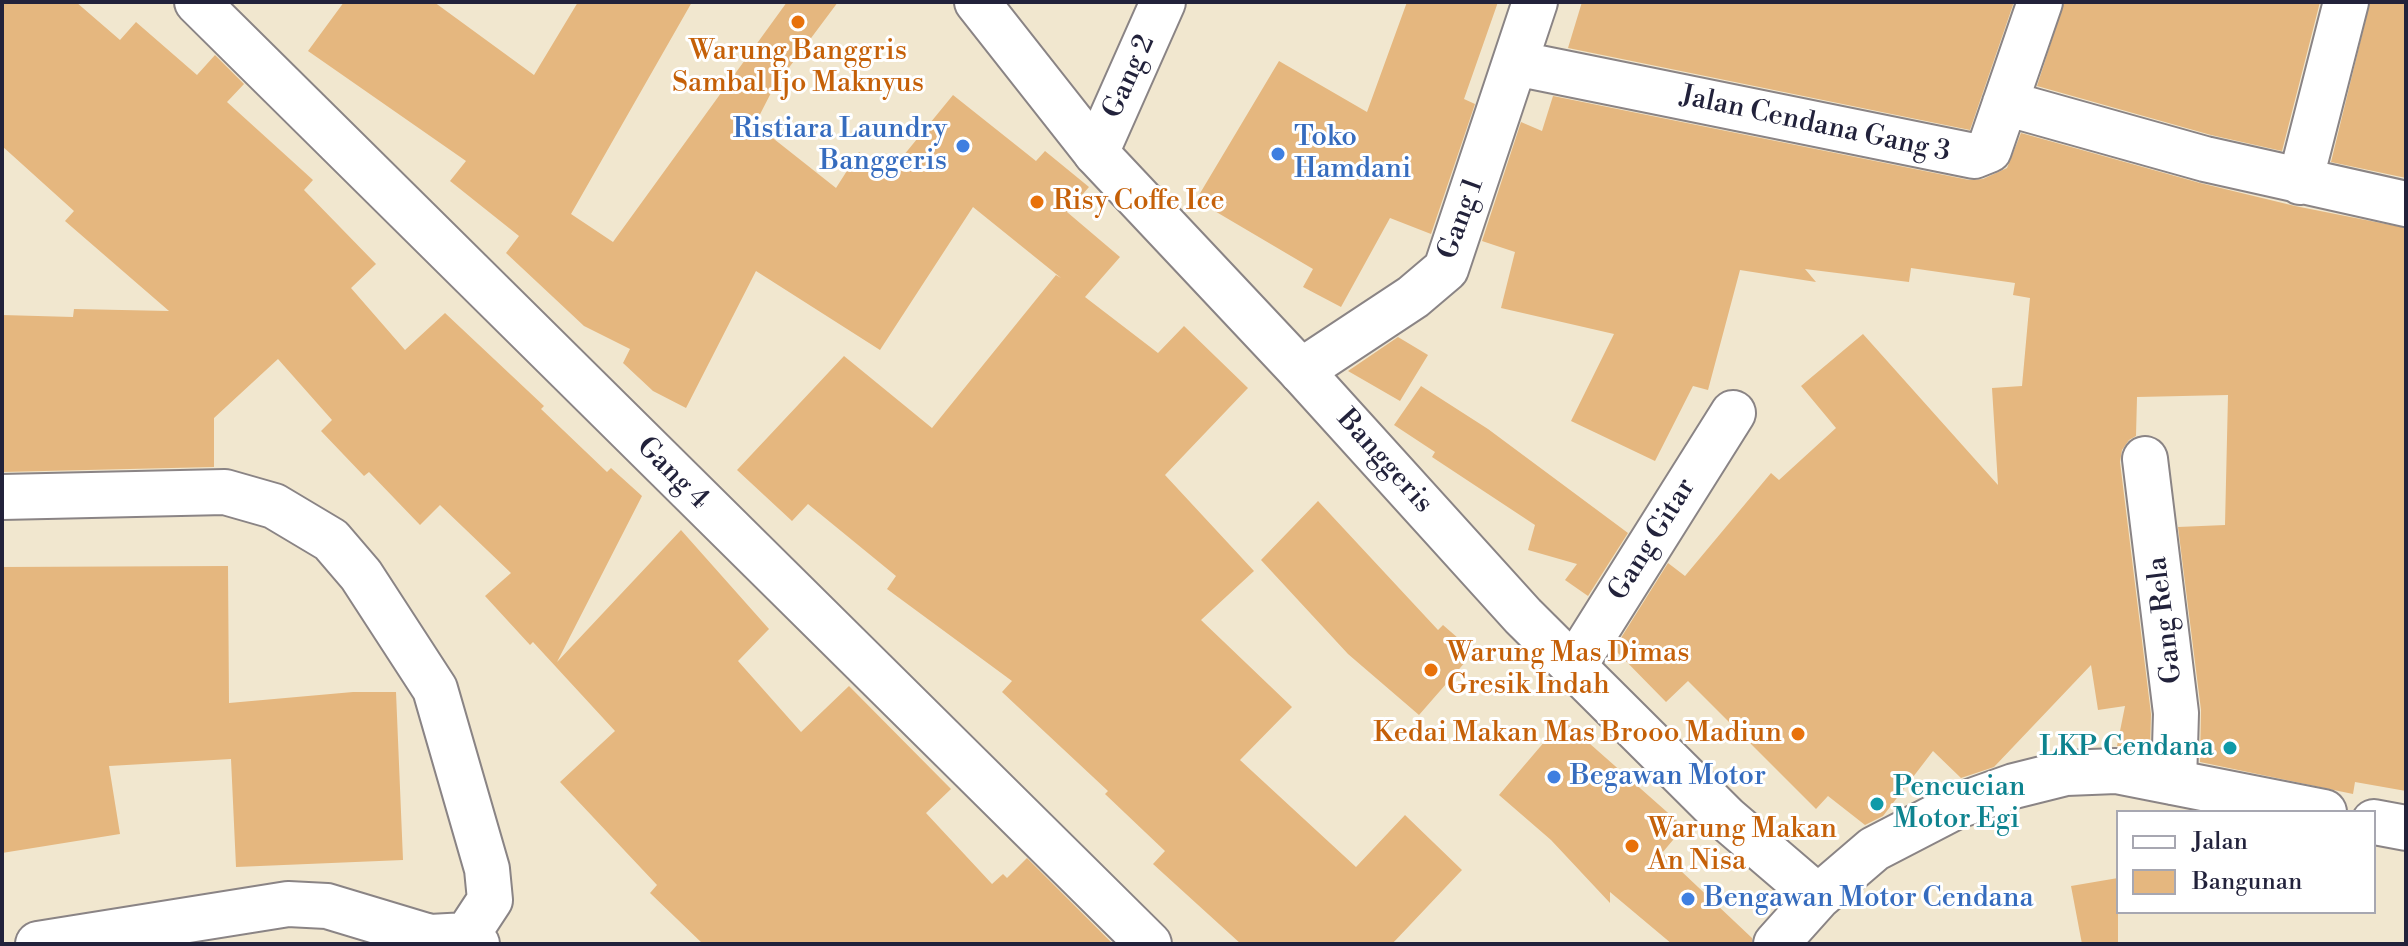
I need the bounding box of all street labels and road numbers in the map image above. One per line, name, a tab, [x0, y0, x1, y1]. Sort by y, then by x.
street label: Gang 2	[1097, 30, 1163, 124]
street label: Jalan Cendana Gang 3	[1677, 80, 1953, 170]
street label: Gang 1	[1432, 174, 1492, 264]
street label: Banggeris	[1329, 403, 1439, 521]
street label: Gang 4	[629, 431, 715, 517]
street label: Gang Gitar	[1602, 473, 1704, 607]
street label: Gang Rela	[2142, 555, 2190, 685]

